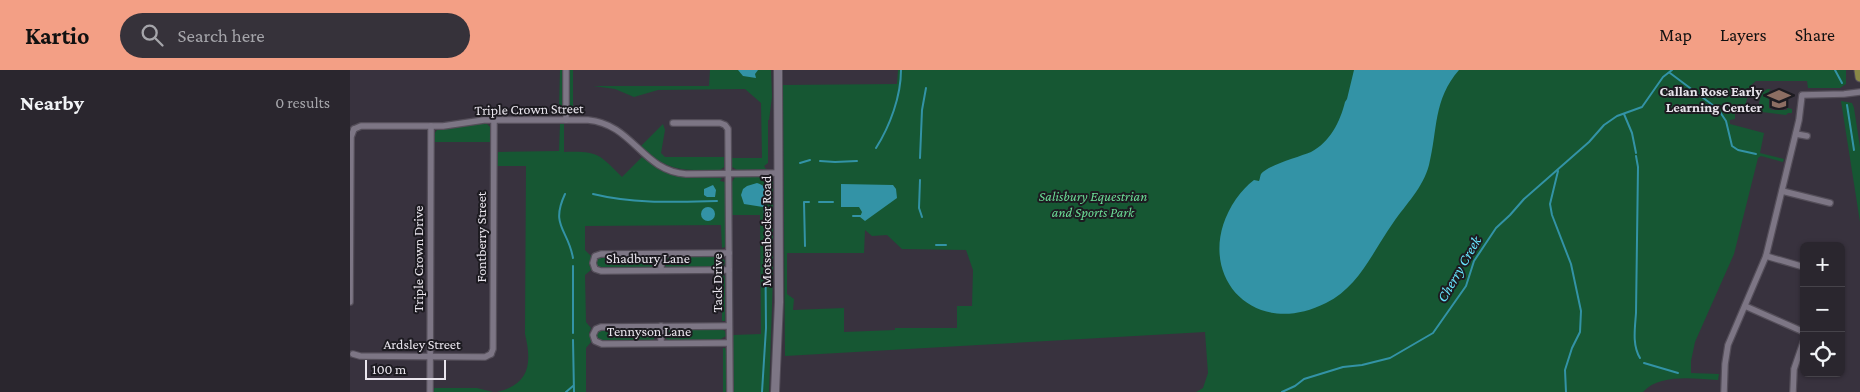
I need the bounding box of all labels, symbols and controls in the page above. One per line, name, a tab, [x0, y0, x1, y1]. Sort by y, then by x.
search box	[120, 13, 470, 58]
icon: search	[138, 21, 166, 49]
text: Kartio	[25, 22, 90, 49]
text: Search here	[178, 25, 265, 46]
text: Map	[1659, 25, 1692, 45]
text: Layers	[1720, 25, 1767, 45]
text: Share	[1795, 25, 1835, 45]
place label: Callan Rose Early Learning Center	[1659, 83, 1762, 115]
school or university icon: Callan Rose Early Learning Center	[1766, 86, 1792, 112]
text: Nearby	[20, 91, 84, 115]
text: 0 results	[275, 94, 330, 111]
street label: Triple Crown Street	[474, 100, 584, 118]
street label: Motsenbocker Road	[758, 175, 774, 286]
park label: Salisbury Equestrian and Sports Park	[1039, 188, 1147, 220]
street label: Fontberry Street	[473, 191, 489, 282]
street label: Triple Crown Drive	[410, 206, 426, 312]
water label: Cherry Creek	[1434, 232, 1486, 305]
map controls	[1800, 242, 1845, 377]
button: +	[1800, 242, 1845, 287]
street label: Shadbury Lane	[606, 250, 690, 266]
street label: Tack Drive	[709, 253, 725, 313]
button: −	[1800, 287, 1845, 332]
street label: Tennyson Lane	[607, 323, 691, 339]
button: locate	[1800, 332, 1845, 377]
street label: Ardsley Street	[383, 336, 461, 352]
scale bar	[365, 357, 446, 380]
text: 100 m	[372, 361, 406, 377]

